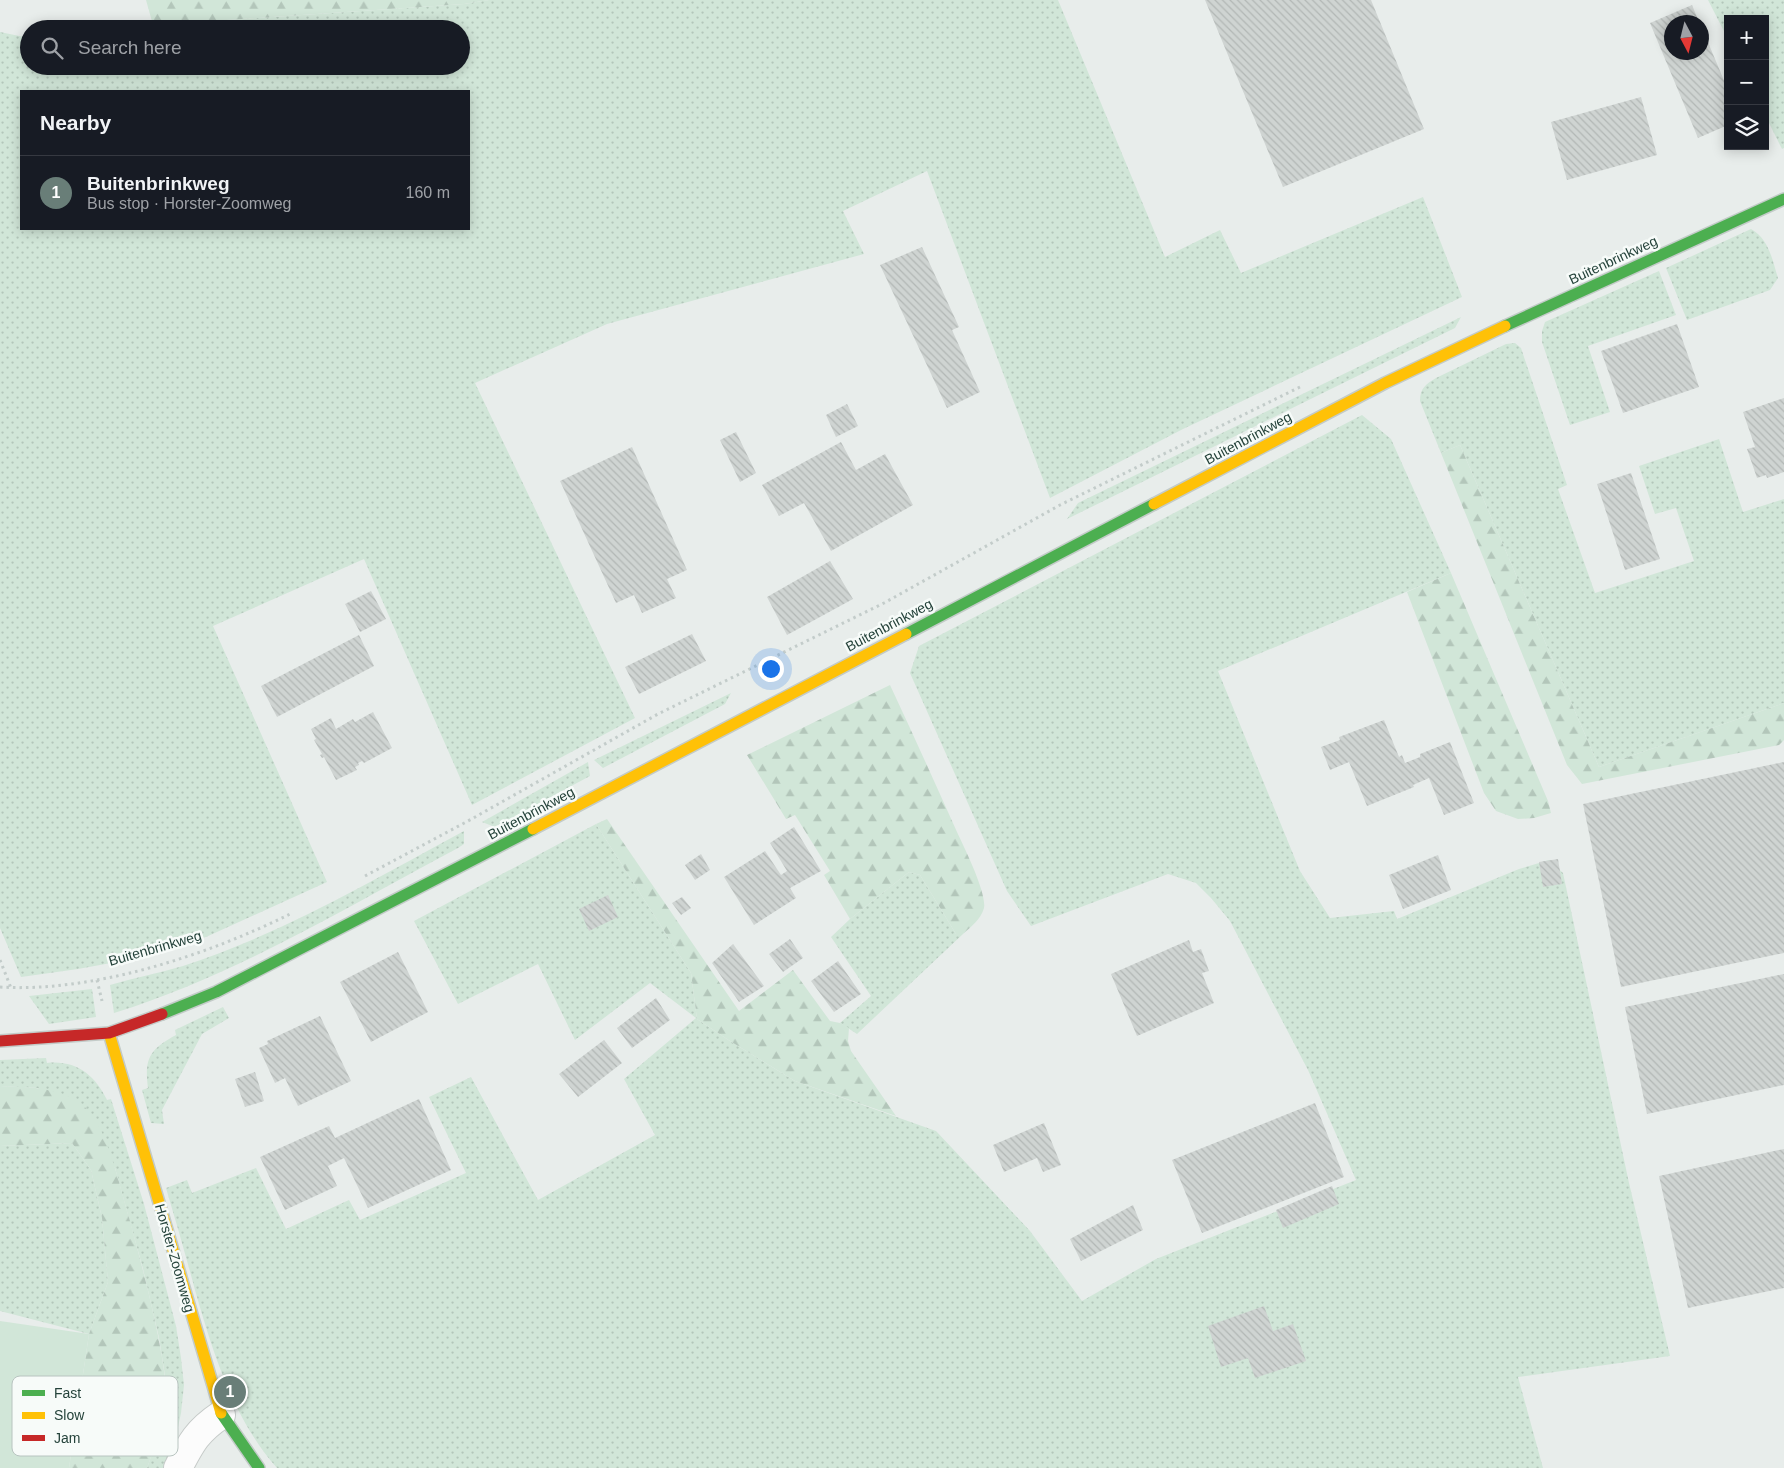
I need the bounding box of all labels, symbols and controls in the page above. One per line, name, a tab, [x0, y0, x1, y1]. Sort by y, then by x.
north arrow	[1664, 15, 1709, 60]
map controls	[1724, 15, 1769, 150]
button: +	[1724, 15, 1769, 60]
search box	[20, 20, 470, 75]
icon: search	[38, 34, 66, 62]
text: Search here	[78, 37, 182, 58]
button: −	[1724, 60, 1769, 105]
button: layers	[1724, 105, 1769, 150]
text: Nearby	[40, 111, 111, 134]
text: Buitenbrinkweg	[87, 173, 230, 194]
text: 1	[52, 184, 60, 201]
text: 160 m	[406, 184, 450, 201]
text: Bus stop · Horster-Zoomweg	[87, 195, 292, 212]
street label: Buitenbrinkweg	[1566, 233, 1660, 287]
street label: Buitenbrinkweg	[1202, 408, 1294, 468]
street label: Buitenbrinkweg	[843, 595, 935, 655]
your location	[758, 656, 784, 682]
street label: Buitenbrinkweg	[485, 783, 577, 843]
street label: Buitenbrinkweg	[107, 927, 203, 969]
street label: Horster-Zoomweg	[152, 1202, 198, 1314]
pin: 1	[214, 1373, 246, 1411]
legend	[12, 1376, 178, 1456]
text: Fast	[54, 1385, 81, 1401]
text: Slow	[54, 1407, 85, 1423]
text: Jam	[54, 1430, 80, 1446]

